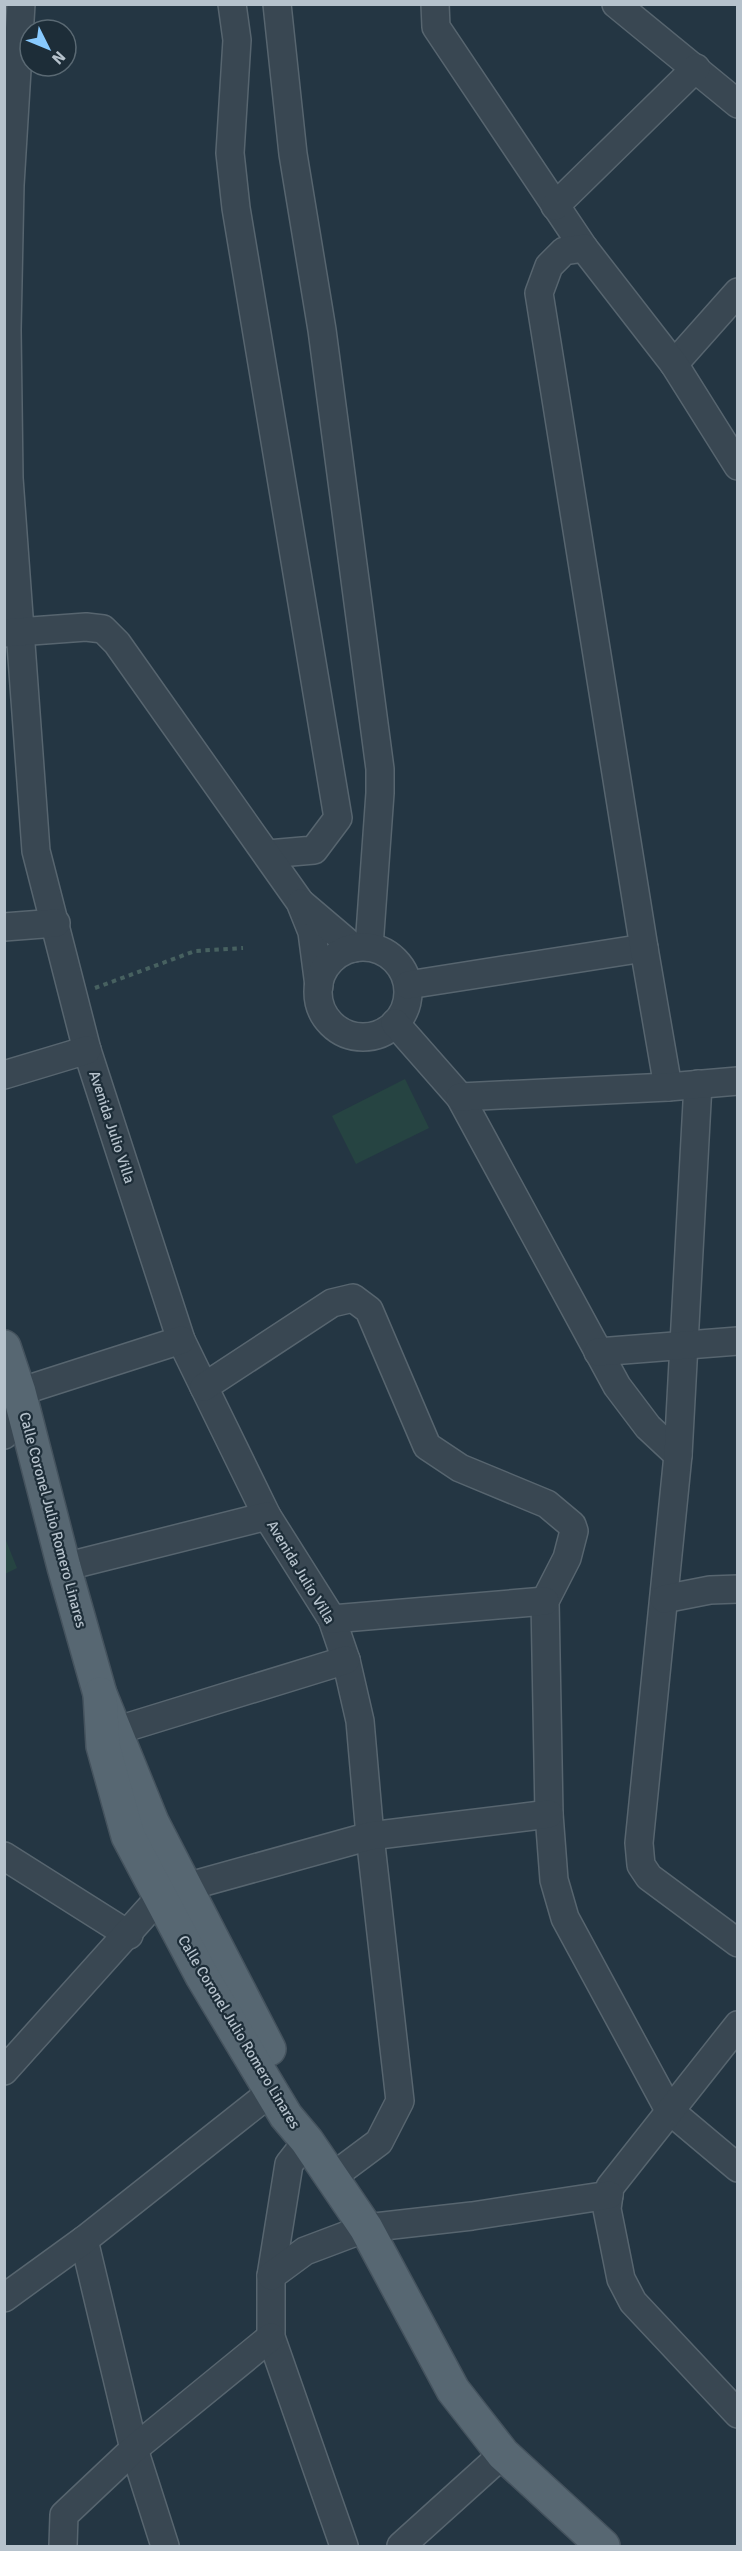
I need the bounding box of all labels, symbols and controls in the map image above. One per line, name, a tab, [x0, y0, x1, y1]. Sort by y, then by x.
north arrow	[18, 18, 78, 78]
text: N	[47, 47, 69, 68]
street label: Avenida Julio Villa	[85, 1068, 139, 1186]
street label: Calle Coronel Julio Romero Linares	[16, 1410, 91, 1630]
street label: Avenida Julio Villa	[263, 1517, 339, 1627]
street label: Calle Coronel Julio Romero Linares	[174, 1932, 304, 2132]

